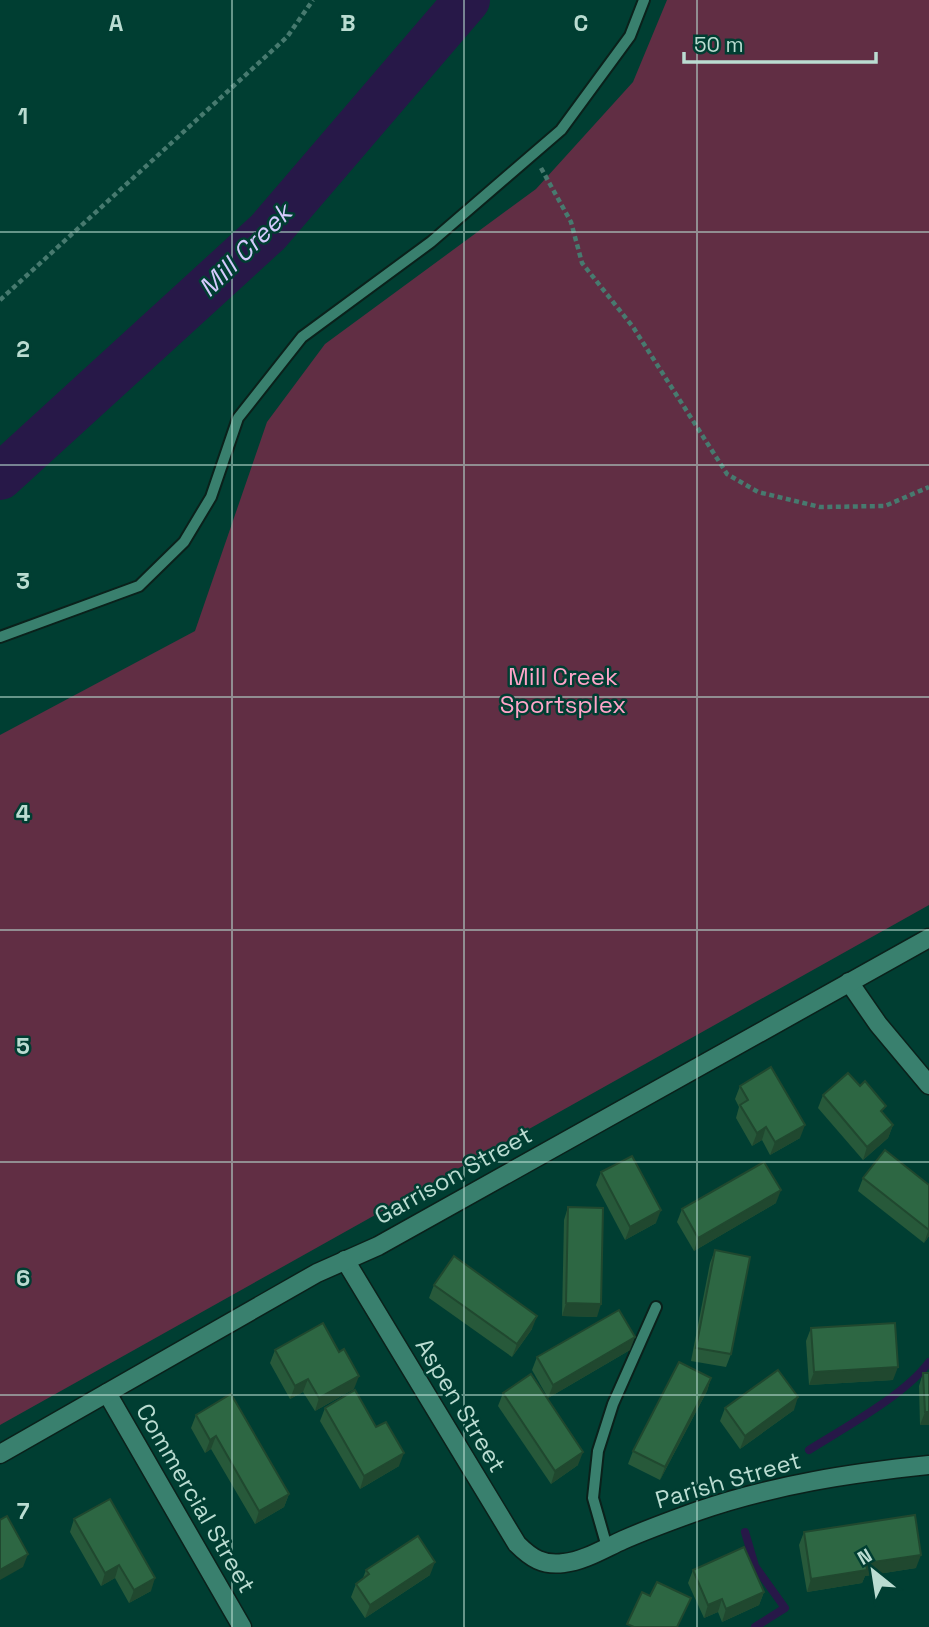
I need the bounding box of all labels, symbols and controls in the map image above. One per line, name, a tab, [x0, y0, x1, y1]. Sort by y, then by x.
text: A	[109, 8, 124, 38]
text: B	[340, 8, 356, 38]
text: C	[574, 8, 588, 38]
scale bar	[684, 21, 876, 65]
text: 50 m	[694, 31, 744, 58]
text: 1	[18, 101, 28, 131]
water label: Mill Creek	[191, 194, 301, 304]
text: 2	[16, 334, 30, 364]
text: 3	[16, 566, 30, 596]
park label: Mill Creek Sportsplex	[500, 661, 626, 720]
text: 4	[16, 798, 31, 828]
text: 5	[16, 1031, 30, 1061]
street label: Garrison Street	[369, 1119, 537, 1231]
text: 6	[16, 1263, 30, 1293]
street label: Aspen Street	[409, 1332, 513, 1478]
street label: Commercial Street	[129, 1398, 263, 1598]
street label: Parish Street	[652, 1444, 804, 1516]
text: 7	[17, 1496, 30, 1526]
north arrow	[838, 1536, 908, 1606]
text: N	[853, 1543, 877, 1571]

